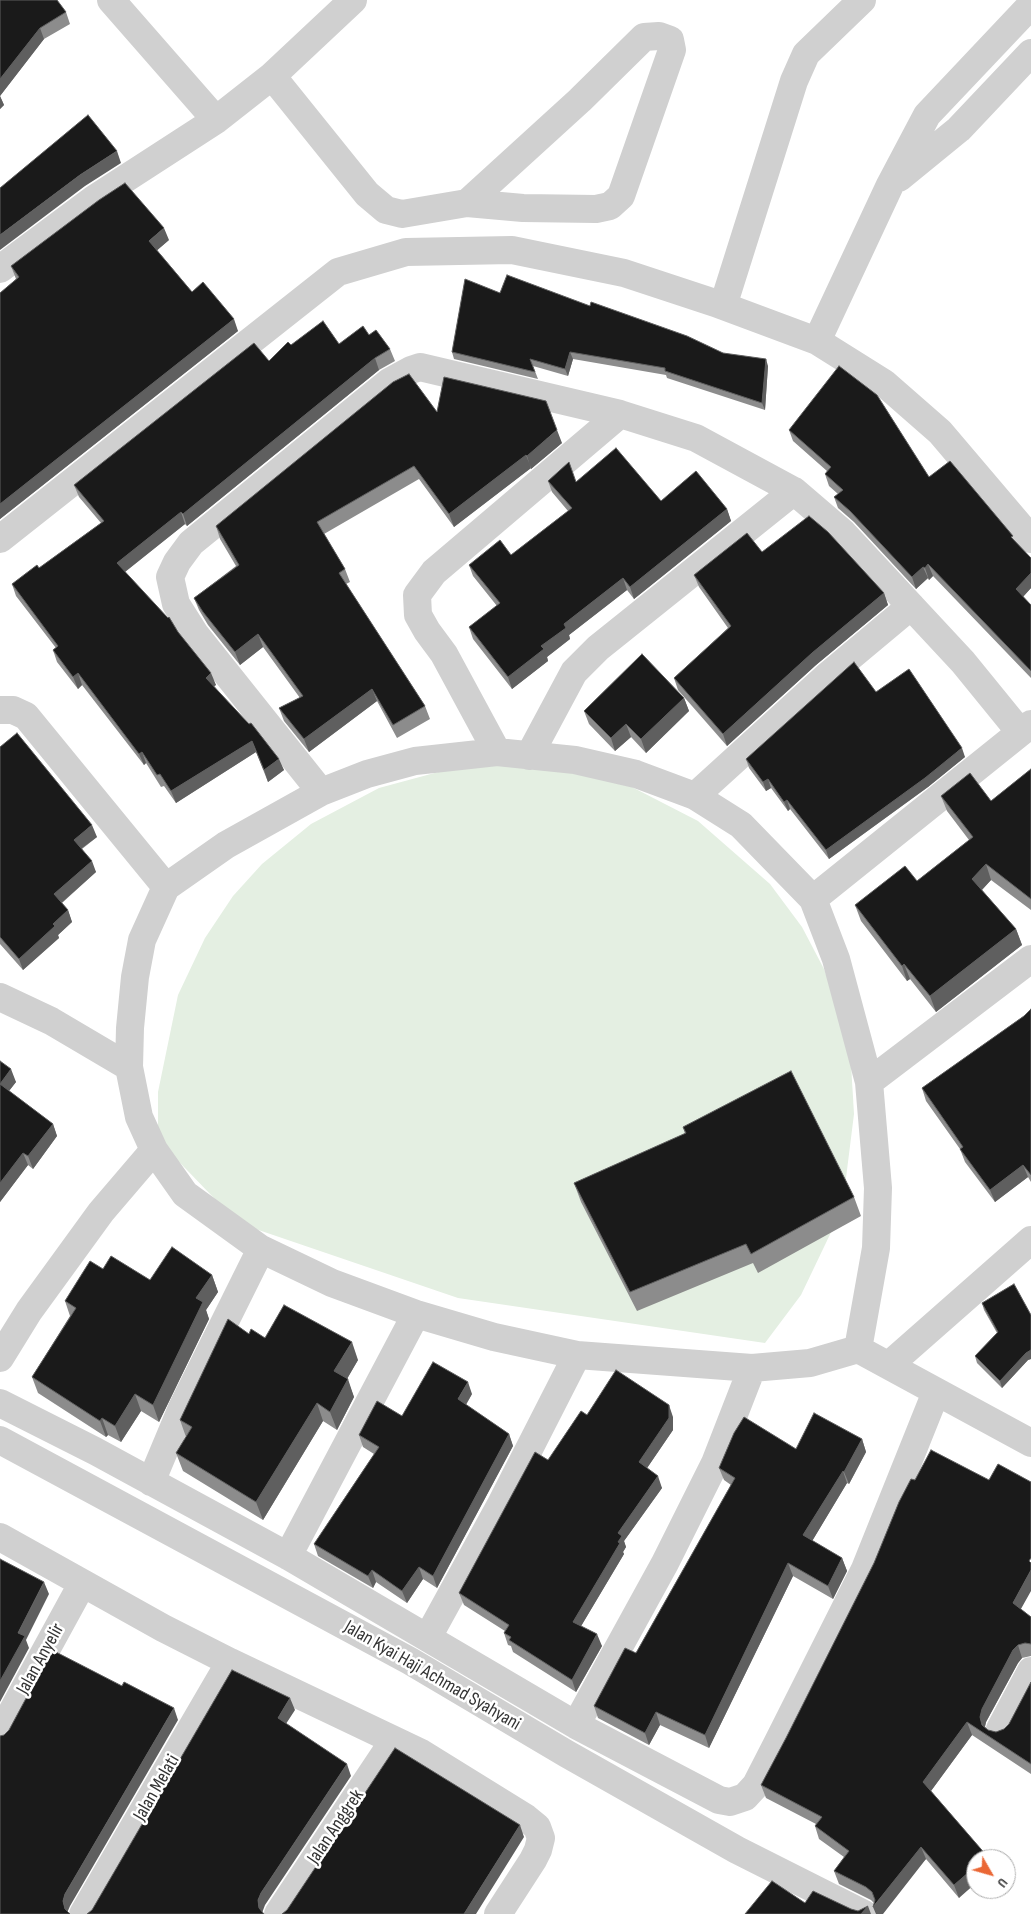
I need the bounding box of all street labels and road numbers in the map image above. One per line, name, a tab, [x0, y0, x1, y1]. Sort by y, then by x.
street label: Jalan Kyai Haji Achmad Syahyani	[340, 1616, 524, 1736]
street label: Jalan Anyelir	[12, 1620, 70, 1698]
street label: Jalan Melati	[129, 1751, 185, 1825]
street label: Jalan Anggrek	[303, 1785, 369, 1869]

